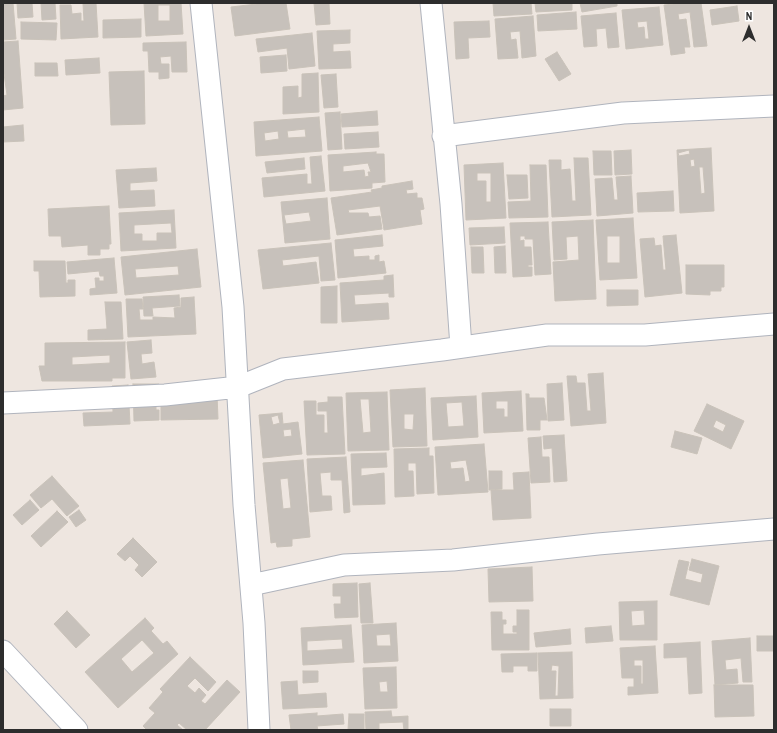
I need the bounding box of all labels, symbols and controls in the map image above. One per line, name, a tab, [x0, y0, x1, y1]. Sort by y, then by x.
north arrow	[729, 8, 769, 48]
text: N	[746, 9, 752, 23]

